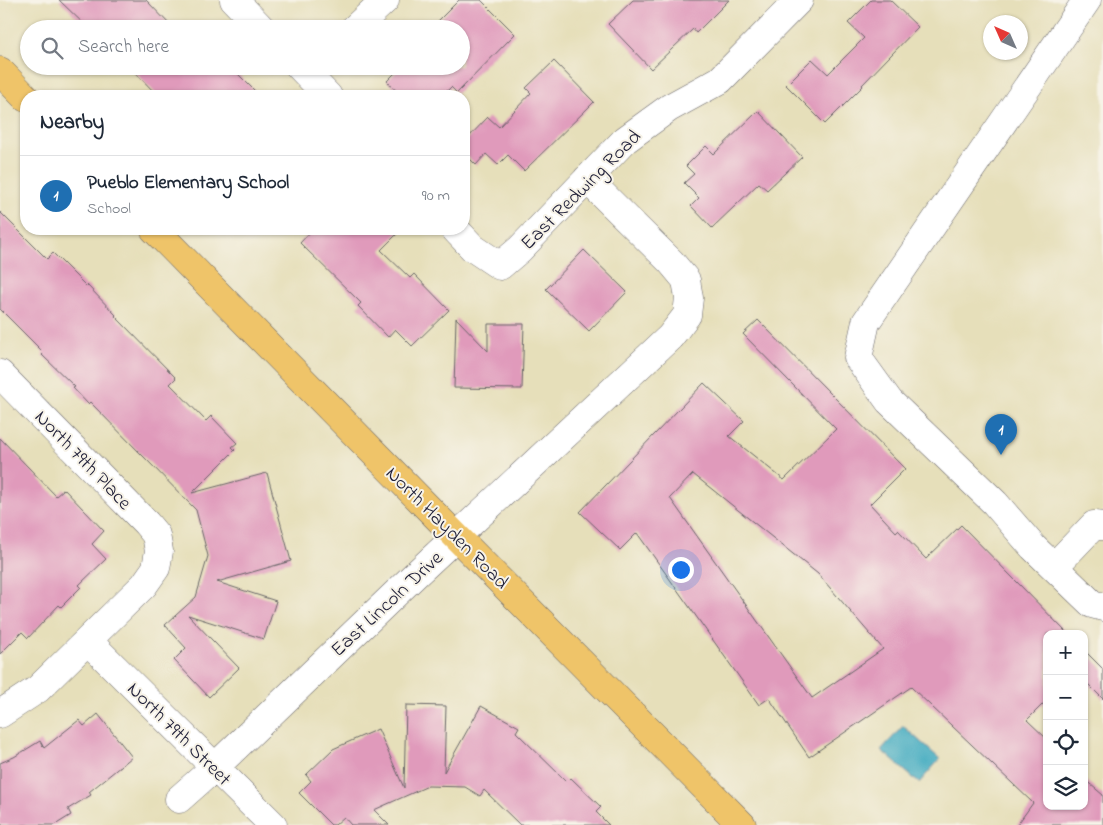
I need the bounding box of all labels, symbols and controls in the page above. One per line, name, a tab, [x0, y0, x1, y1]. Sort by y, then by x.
north arrow	[983, 15, 1028, 60]
search box	[20, 20, 470, 75]
icon: search	[38, 34, 66, 62]
text: Search here	[78, 34, 169, 61]
text: Nearby	[40, 108, 104, 138]
street label: East Redwing Road	[515, 124, 649, 258]
text: Pueblo Elementary School	[87, 170, 289, 197]
text: 1	[53, 184, 59, 208]
text: 90 m	[422, 184, 450, 208]
text: School	[87, 197, 131, 221]
street label: North 79th Place	[27, 404, 138, 517]
pin: 1	[985, 414, 1017, 455]
street label: North Hayden Road	[378, 461, 514, 597]
street label: East Lincoln Drive	[325, 545, 450, 665]
your location	[668, 557, 694, 583]
map controls	[1043, 630, 1088, 810]
button: +	[1043, 630, 1088, 675]
button: −	[1043, 675, 1088, 720]
street label: North 79th Street	[119, 676, 237, 794]
button: locate	[1043, 720, 1088, 765]
button: layers	[1043, 765, 1088, 810]

